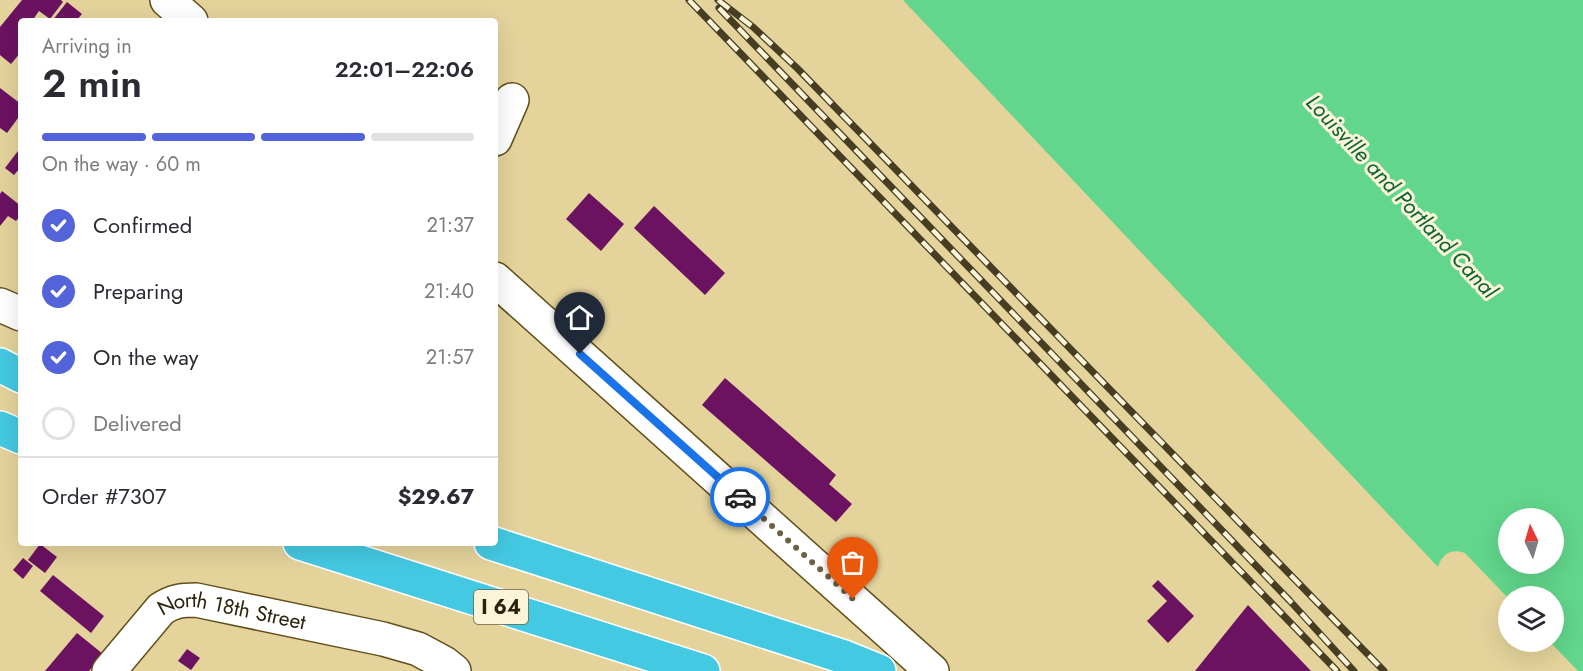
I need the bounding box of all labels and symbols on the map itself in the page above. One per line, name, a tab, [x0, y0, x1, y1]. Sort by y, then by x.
water label: Louisville and Portland Canal	[1299, 87, 1506, 306]
pin	[554, 292, 605, 354]
courier	[710, 467, 770, 527]
north arrow	[1498, 508, 1564, 574]
pin	[827, 537, 878, 599]
street label: North 18th Street	[152, 585, 308, 637]
road number: I 64	[474, 590, 528, 624]

